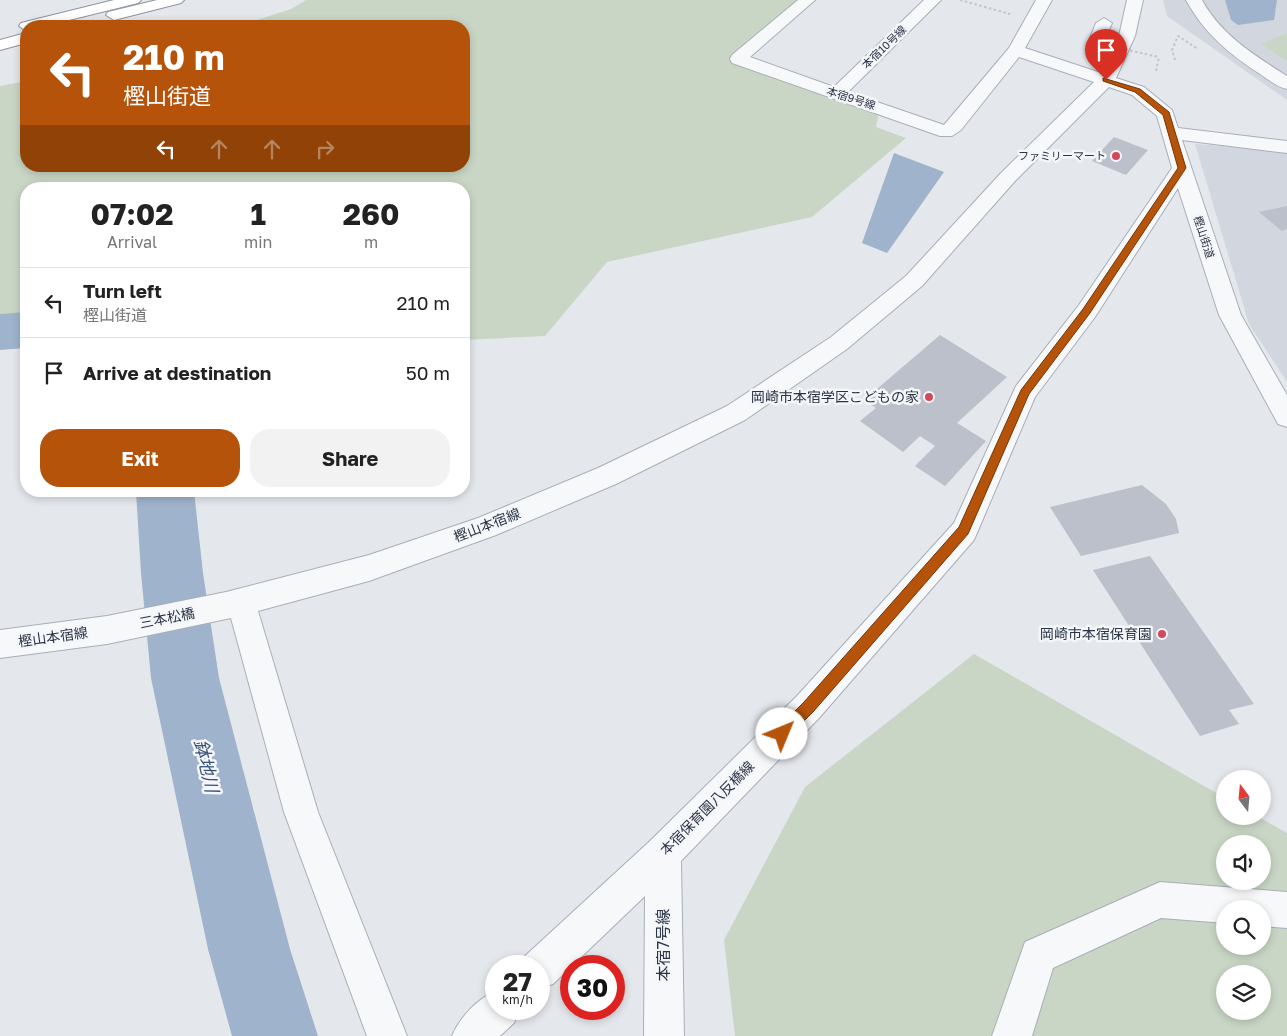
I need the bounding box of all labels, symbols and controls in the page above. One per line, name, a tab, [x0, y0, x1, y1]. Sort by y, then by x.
street label: 本宿10号線	[859, 22, 908, 71]
pin	[1085, 29, 1127, 80]
text: 210 m	[123, 36, 225, 78]
icon: arrive	[1092, 36, 1120, 64]
icon: left	[40, 40, 105, 105]
text: 樫山街道	[123, 82, 211, 109]
street label: 本宿9号線	[825, 84, 877, 112]
icon: left	[152, 135, 180, 163]
icon: ahead	[205, 135, 233, 163]
icon: ahead	[258, 135, 286, 163]
icon: right	[311, 135, 339, 163]
place label: ファミリーマート	[1018, 149, 1106, 162]
marker: ファミリーマート	[1110, 150, 1122, 162]
text: 07:02	[90, 196, 174, 232]
text: 1	[250, 196, 266, 232]
text: 260	[343, 196, 400, 232]
street label: 樫山街道	[1191, 214, 1217, 260]
text: Arrival	[107, 232, 157, 252]
text: min	[244, 232, 272, 252]
text: m	[364, 232, 378, 252]
text: Turn left	[83, 279, 162, 302]
icon: left	[40, 289, 68, 317]
text: 210 m	[396, 291, 450, 314]
text: 樫山街道	[83, 305, 147, 325]
icon: arrive	[40, 359, 68, 387]
text: Arrive at destination	[83, 361, 271, 384]
text: 50 m	[406, 361, 450, 384]
place label: 岡崎市本宿学区こどもの家	[751, 388, 919, 405]
marker: 岡崎市本宿学区こどもの家	[923, 391, 935, 403]
button: Exit	[40, 429, 240, 487]
button: Share	[250, 429, 450, 487]
street label: 樫山本宿線	[451, 504, 523, 545]
street label: 三本松橋	[138, 604, 196, 631]
street label: 樫山本宿線	[17, 623, 89, 650]
place label: 岡崎市本宿保育園	[1040, 625, 1152, 642]
marker: 岡崎市本宿保育園	[1156, 628, 1168, 640]
position arrow	[755, 707, 807, 759]
water label: 鉢地川	[190, 737, 224, 797]
street label: 本宿保育園八反橋線	[656, 757, 757, 858]
north arrow	[1216, 770, 1271, 825]
map controls	[1216, 770, 1271, 1020]
button: sound	[1216, 835, 1271, 890]
button: search	[1216, 900, 1271, 955]
street label: 本宿7号線	[653, 909, 673, 981]
speed limit sign: 30	[560, 955, 625, 1020]
button: layers	[1216, 965, 1271, 1020]
text: 27	[503, 966, 532, 997]
text: km/h	[502, 992, 533, 1007]

